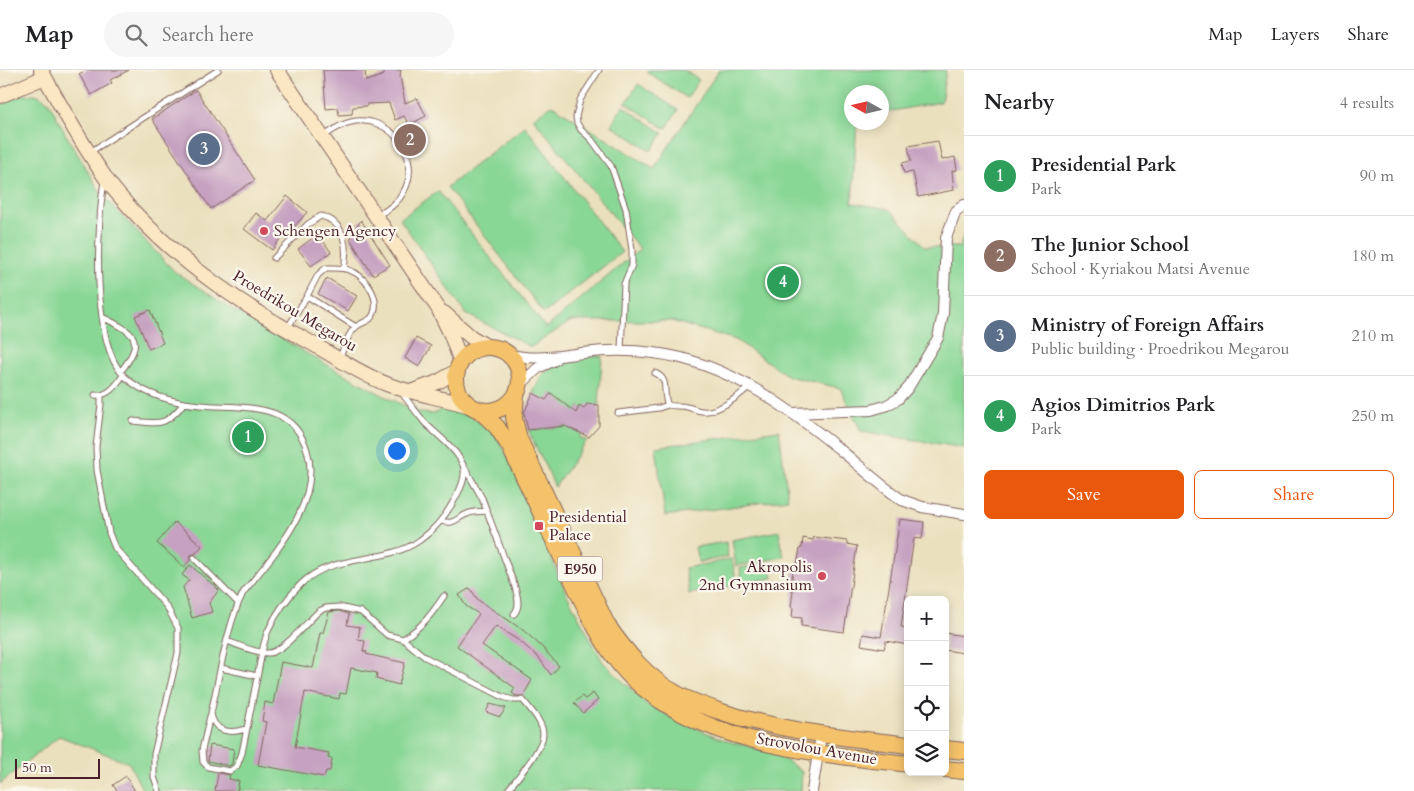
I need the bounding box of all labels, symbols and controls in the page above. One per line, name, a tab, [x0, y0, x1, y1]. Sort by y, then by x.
search box	[104, 12, 454, 57]
text: Map	[25, 18, 74, 51]
icon: search	[122, 21, 150, 49]
text: Search here	[162, 22, 254, 48]
text: Map	[1208, 22, 1243, 47]
text: Layers	[1271, 22, 1320, 47]
text: Share	[1348, 22, 1389, 47]
north arrow	[844, 85, 889, 130]
text: Nearby	[984, 88, 1055, 117]
text: 4 results	[1340, 92, 1394, 114]
pin: 2	[394, 121, 426, 159]
pin: 3	[188, 130, 220, 168]
text: Presidential Park	[1031, 152, 1176, 178]
text: 1	[996, 165, 1004, 187]
text: 90 m	[1360, 165, 1394, 187]
text: Park	[1031, 178, 1062, 200]
place label: Schengen Agency	[274, 220, 397, 242]
marker: Schengen Agency	[258, 225, 270, 237]
text: The Junior School	[1031, 232, 1189, 258]
text: 2	[996, 245, 1004, 267]
text: 180 m	[1352, 245, 1394, 267]
text: School · Kyriakou Matsi Avenue	[1031, 258, 1250, 280]
pin: 4	[767, 263, 799, 301]
street label: Proedrikou Megarou	[229, 265, 362, 357]
text: Ministry of Foreign Affairs	[1031, 312, 1264, 338]
text: 3	[996, 325, 1004, 347]
text: 210 m	[1352, 325, 1394, 347]
text: Public building · Proedrikou Megarou	[1031, 338, 1290, 360]
text: Agios Dimitrios Park	[1031, 392, 1215, 418]
text: 4	[996, 405, 1004, 427]
text: 250 m	[1352, 405, 1394, 427]
pin: 1	[232, 418, 264, 456]
text: Park	[1031, 418, 1062, 440]
your location	[384, 438, 410, 464]
button: Save	[984, 470, 1184, 519]
button: Share	[1194, 470, 1394, 519]
place label: Presidential Palace	[549, 506, 627, 546]
marker: Presidential Palace	[533, 520, 545, 532]
road number: E950	[558, 556, 602, 582]
place label: Akropolis 2nd Gymnasium	[699, 556, 812, 596]
marker: Akropolis 2nd Gymnasium	[816, 570, 828, 582]
map controls	[904, 596, 949, 776]
button: +	[904, 596, 949, 641]
button: −	[904, 641, 949, 686]
button: locate	[904, 686, 949, 731]
street label: Strovolou Avenue	[755, 728, 879, 770]
button: layers	[904, 731, 949, 776]
scale bar	[15, 756, 100, 779]
text: 50 m	[22, 758, 52, 777]

